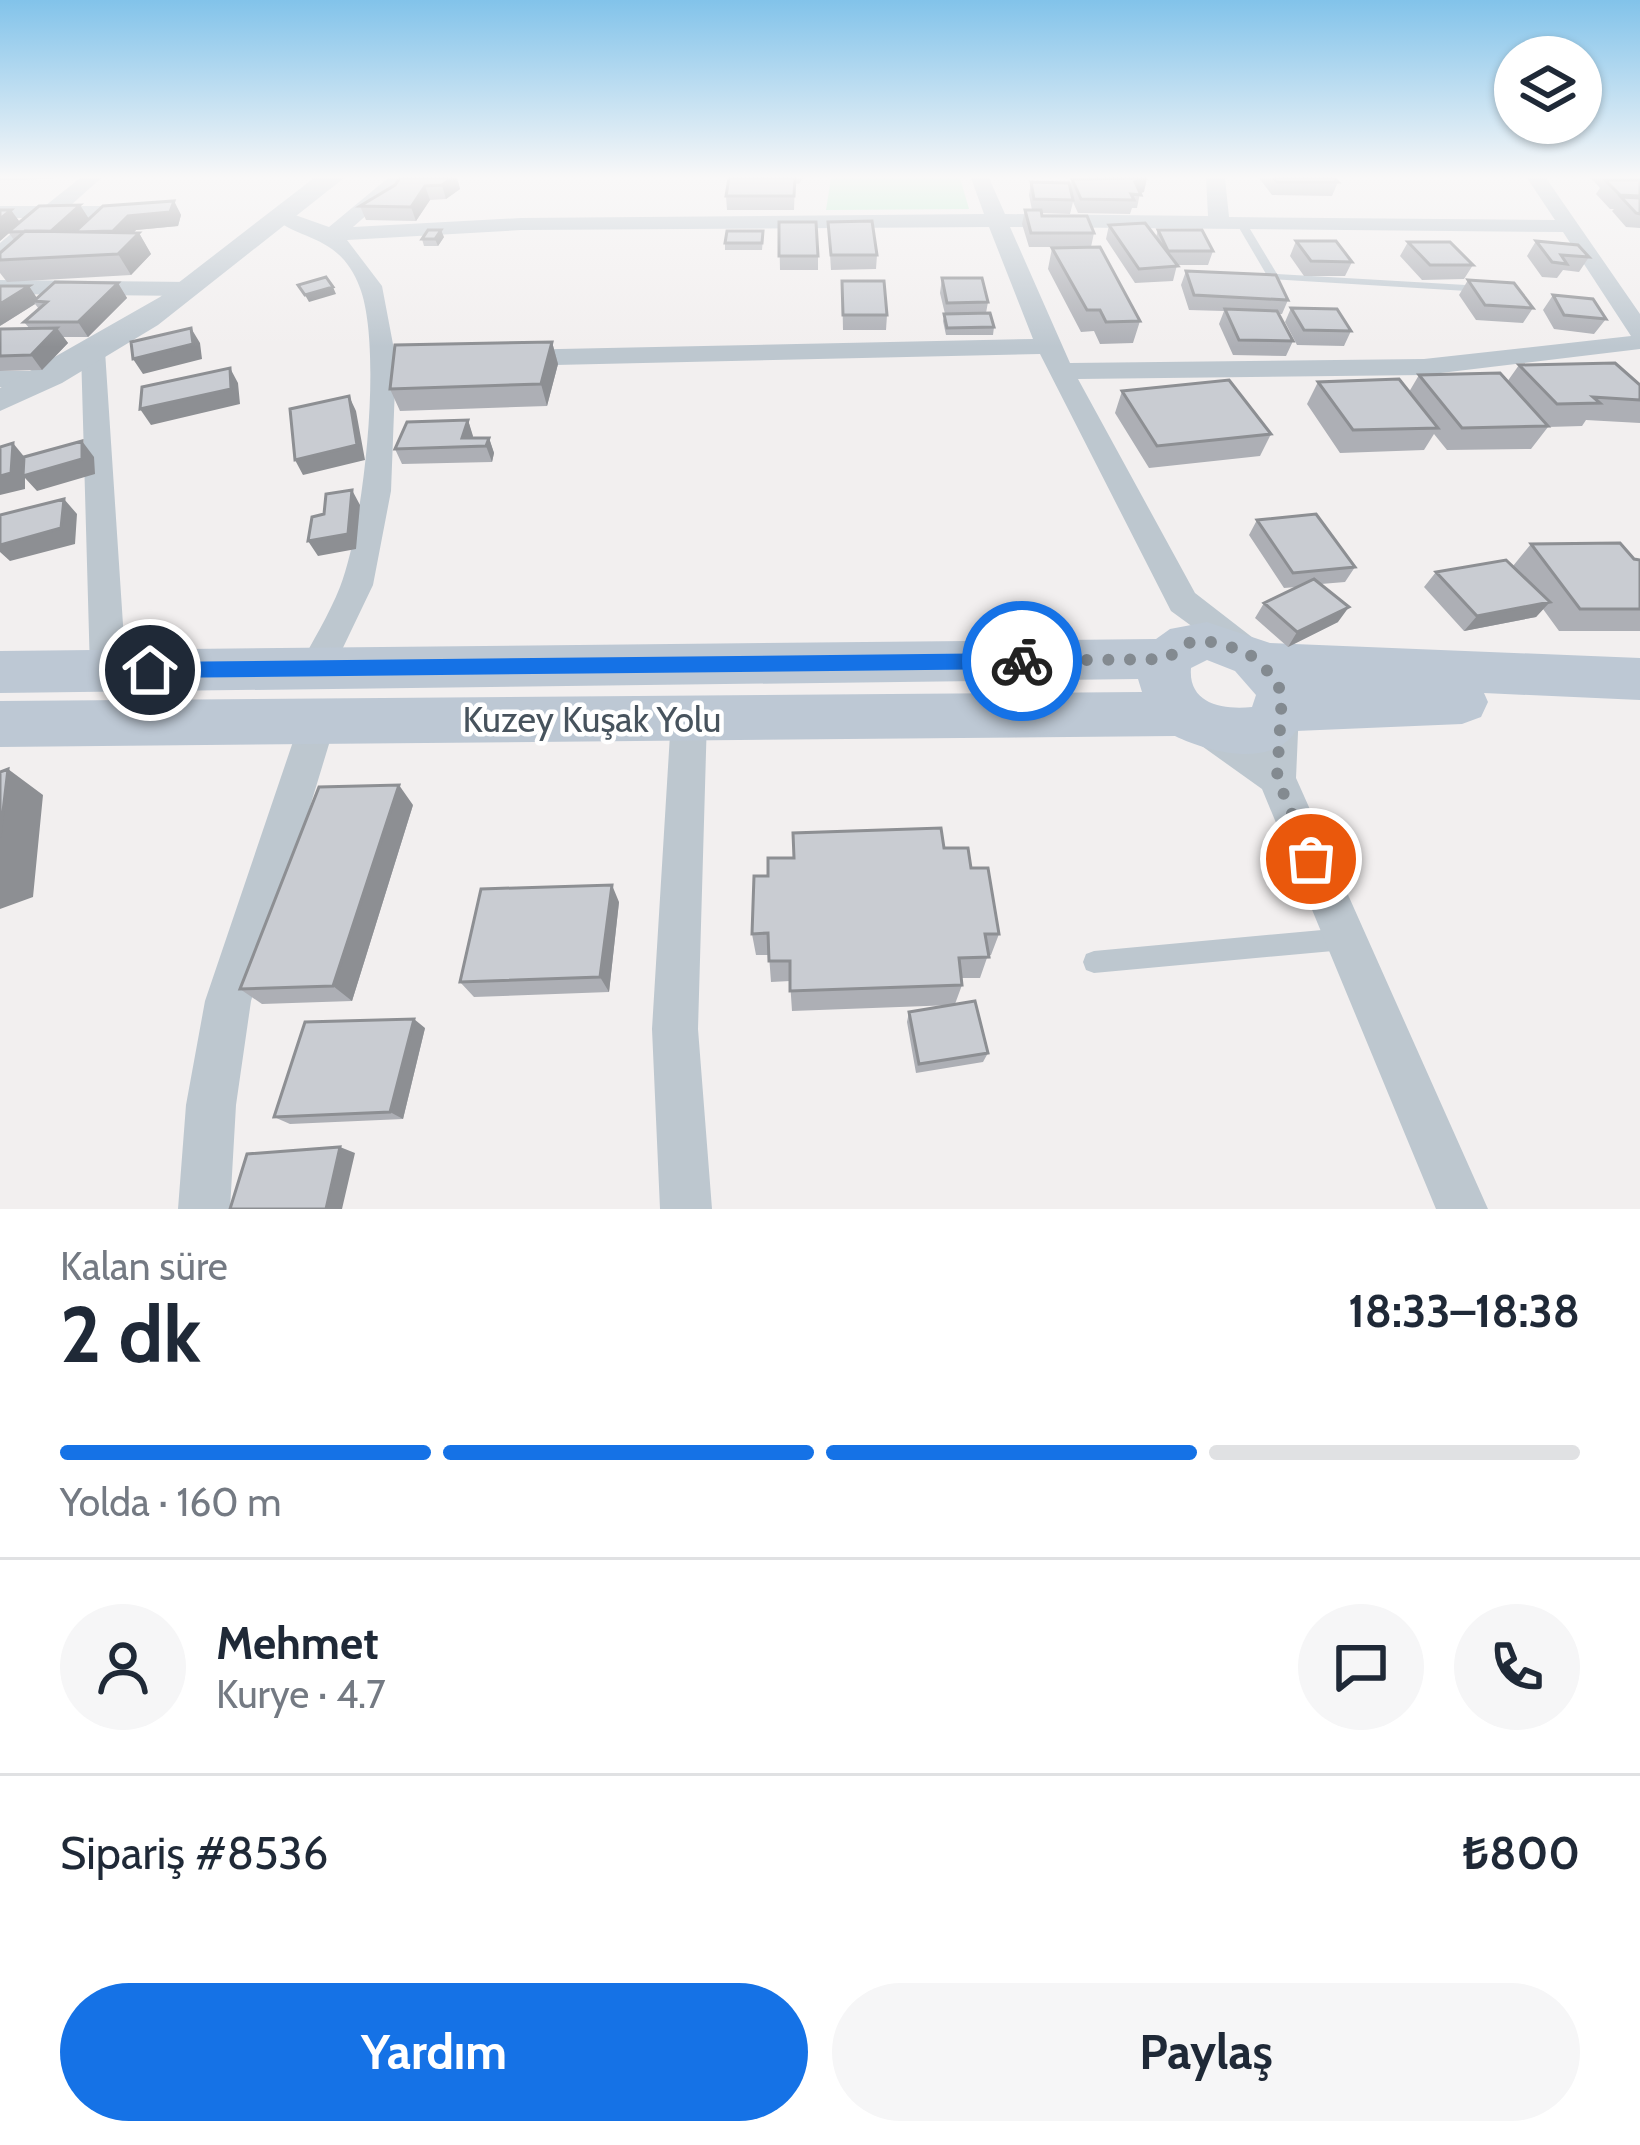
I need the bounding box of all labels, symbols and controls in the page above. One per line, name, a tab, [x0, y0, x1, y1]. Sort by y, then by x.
map controls	[1494, 36, 1602, 144]
button: layers	[1494, 36, 1602, 144]
courier	[962, 601, 1082, 721]
pin	[99, 619, 201, 721]
icon: bike	[989, 628, 1055, 694]
icon: home	[117, 637, 183, 703]
street label: Kuzey Kuşak Yolu	[463, 697, 721, 741]
pin	[1260, 808, 1362, 910]
icon: bag	[1278, 826, 1344, 892]
text: Kalan süre	[60, 1242, 228, 1290]
text: 18:33–18:38	[1348, 1284, 1580, 1338]
text: 2 dk	[60, 1287, 201, 1382]
text: Yolda · 160 m	[60, 1478, 282, 1526]
button: person	[60, 1604, 186, 1730]
button: chat	[1298, 1604, 1424, 1730]
button: phone	[1454, 1604, 1580, 1730]
text: Mehmet	[216, 1616, 379, 1670]
text: Kurye · 4.7	[216, 1670, 386, 1718]
text: Sipariş #8536	[60, 1826, 328, 1880]
text: ₺800	[1463, 1826, 1580, 1880]
button: Yardım	[60, 1983, 808, 2121]
button: Paylaş	[832, 1983, 1580, 2121]

